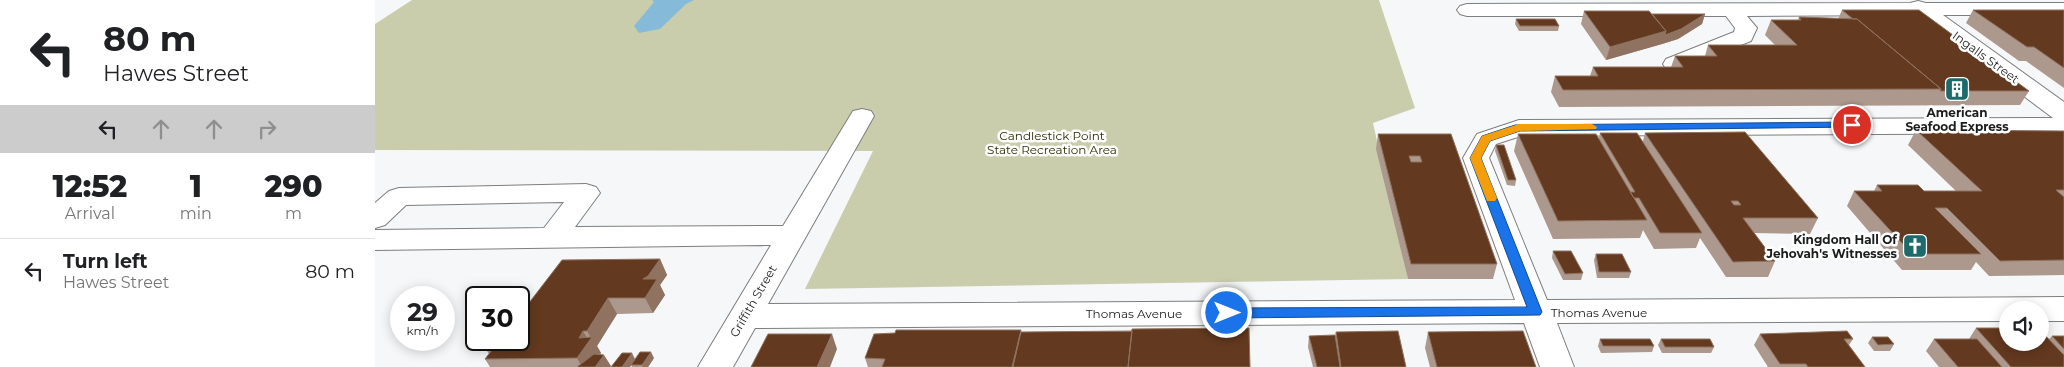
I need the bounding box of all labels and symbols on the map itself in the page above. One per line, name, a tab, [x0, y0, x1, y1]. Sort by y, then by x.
street label: Ingalls Street	[1950, 28, 2022, 86]
building icon: American Seafood Express	[1944, 76, 1970, 102]
pin	[1831, 104, 1873, 146]
place label: American Seafood Express	[1905, 105, 2009, 134]
park label: Candlestick Point State Recreation Area	[987, 128, 1117, 157]
place label: Kingdom Hall Of Jehovah's Witnesses	[1765, 232, 1898, 261]
church icon: Kingdom Hall Of Jehovah's Witnesses	[1902, 233, 1928, 259]
street label: Griffith Street	[726, 262, 780, 340]
speed limit sign: 30	[465, 286, 530, 351]
position arrow	[1200, 286, 1252, 338]
street label: Thomas Avenue	[1551, 305, 1647, 320]
street label: Thomas Avenue	[1086, 306, 1182, 321]

